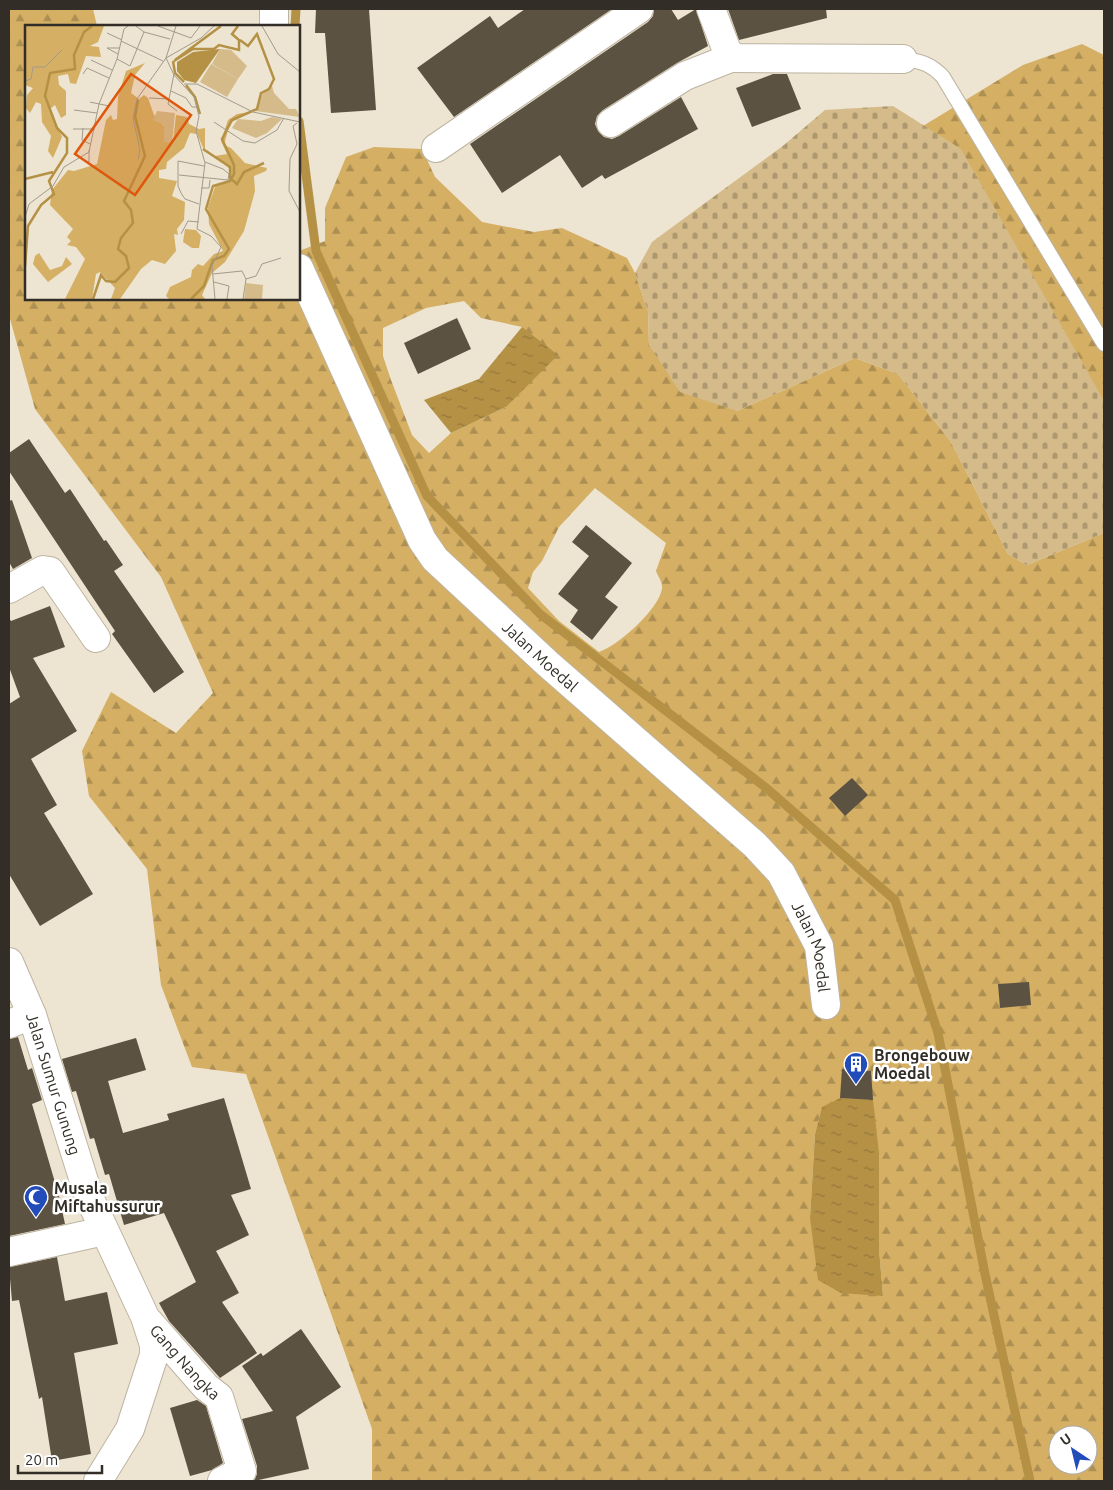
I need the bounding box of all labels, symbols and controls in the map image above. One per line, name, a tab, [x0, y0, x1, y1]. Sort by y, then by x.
inset map	[25, 25, 300, 300]
street label: Jalan Moedal	[499, 618, 582, 695]
street label: Jalan Moedal	[788, 898, 833, 993]
street label: Jalan Sumur Gunung	[23, 1011, 84, 1157]
place label: Brongebouw Moedal	[874, 1046, 970, 1082]
building icon: Brongebouw Moedal	[843, 1051, 869, 1085]
place label: Musala Miftahussurur	[54, 1179, 161, 1215]
mosque icon: Musala Miftahussurur	[23, 1184, 49, 1218]
street label: Gang Nangka	[146, 1321, 223, 1403]
north arrow	[1048, 1425, 1098, 1475]
text: U	[1057, 1430, 1074, 1449]
scale bar	[18, 1442, 101, 1474]
text: 20 m	[25, 1451, 58, 1468]

